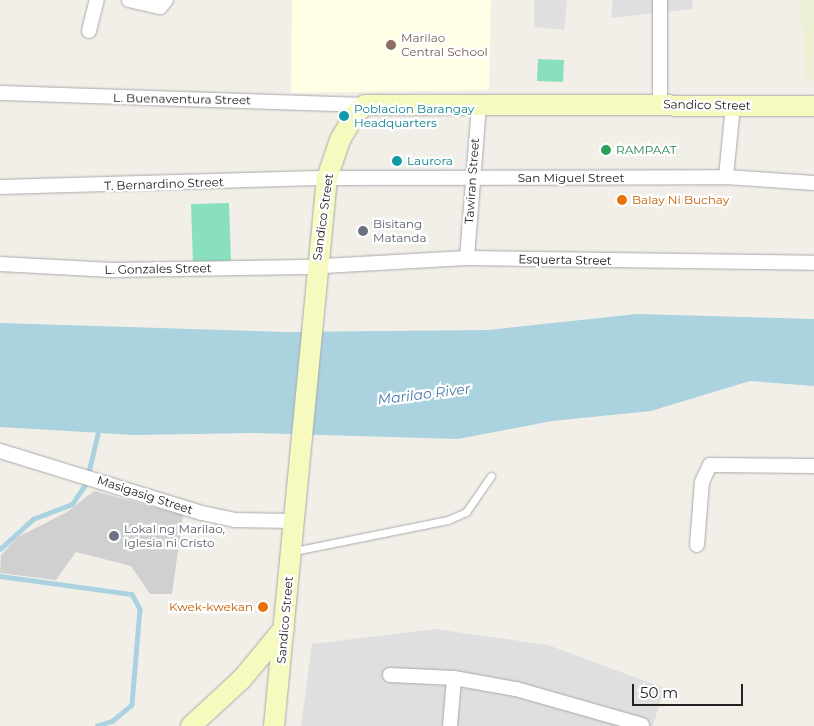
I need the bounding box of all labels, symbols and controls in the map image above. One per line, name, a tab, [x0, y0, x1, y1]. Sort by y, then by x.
place label: Marilao Central School	[401, 31, 488, 59]
marker: Marilao Central School	[385, 39, 397, 51]
street label: L. Buenaventura Street	[113, 91, 251, 107]
street label: Sandico Street	[663, 97, 751, 113]
place label: Poblacion Barangay Headquarters	[354, 102, 474, 130]
marker: Poblacion Barangay Headquarters	[338, 110, 350, 122]
street label: Tawiran Street	[462, 137, 482, 225]
place label: RAMPAAT	[616, 143, 677, 157]
marker: RAMPAAT	[600, 144, 612, 156]
place label: Laurora	[407, 154, 453, 168]
marker: Laurora	[391, 155, 403, 167]
street label: San Miguel Street	[518, 171, 624, 185]
street label: Sandico Street	[310, 173, 336, 261]
street label: T. Bernardino Street	[104, 175, 224, 193]
place label: Balay Ni Buchay	[632, 193, 729, 207]
marker: Balay Ni Buchay	[616, 194, 628, 206]
place label: Bisitang Matanda	[373, 217, 427, 245]
marker: Bisitang Matanda	[357, 225, 369, 237]
street label: Esquerta Street	[518, 252, 612, 268]
street label: L. Gonzales Street	[104, 261, 212, 277]
water label: Marilao River	[377, 380, 471, 408]
street label: Masigasig Street	[95, 473, 195, 517]
place label: Lokal ng Marilao, Iglesia ni Cristo	[124, 522, 225, 550]
marker: Lokal ng Marilao, Iglesia ni Cristo	[108, 530, 120, 542]
street label: Sandico Street	[274, 576, 296, 664]
place label: Kwek-kwekan	[169, 600, 253, 614]
marker: Kwek-kwekan	[257, 601, 269, 613]
scale bar	[634, 674, 745, 706]
text: 50 m	[640, 683, 678, 702]

